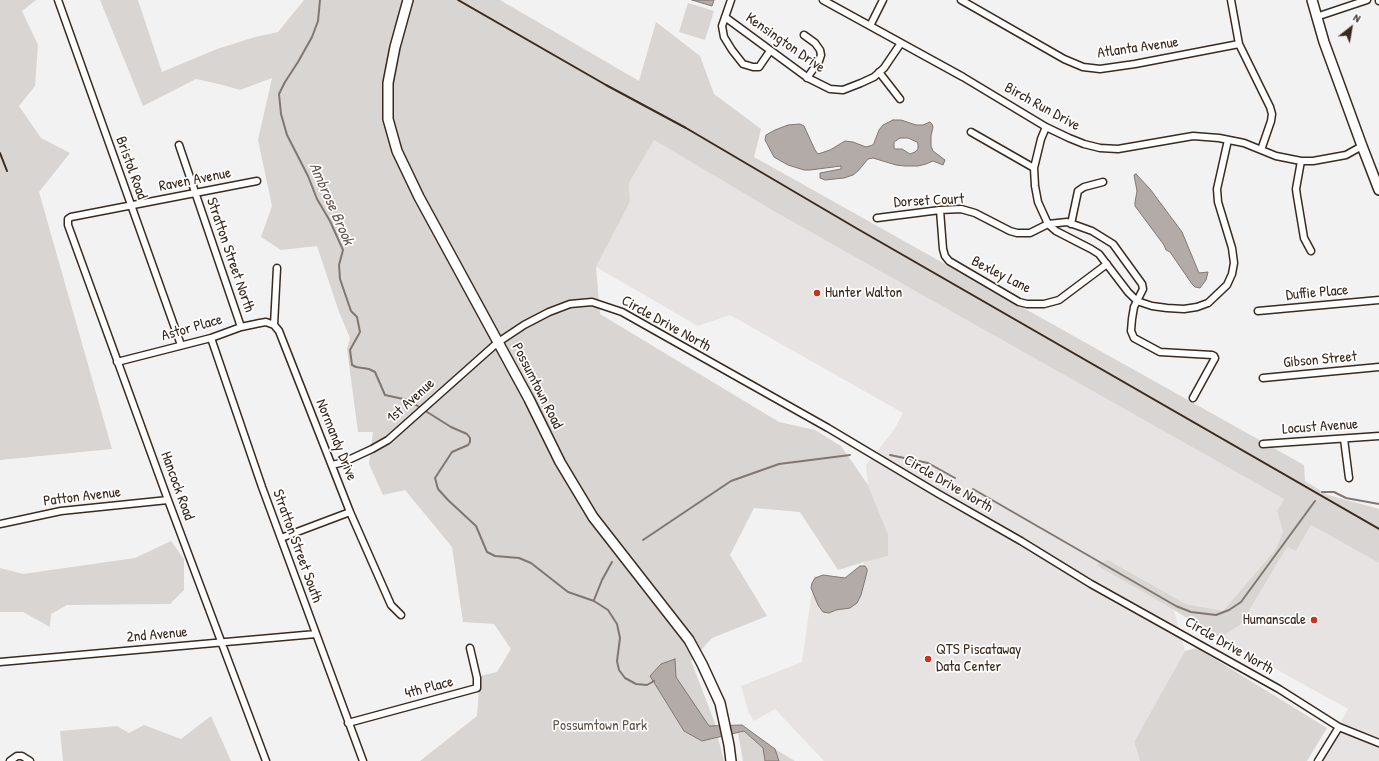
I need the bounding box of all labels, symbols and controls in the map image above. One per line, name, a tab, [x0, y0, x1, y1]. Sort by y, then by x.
north arrow	[1331, 8, 1371, 48]
street label: Kensington Drive	[742, 9, 828, 77]
text: N	[1351, 10, 1363, 25]
street label: Atlanta Avenue	[1096, 33, 1180, 63]
street label: Birch Run Drive	[1001, 79, 1083, 135]
street label: Bristol Road	[111, 134, 151, 202]
water label: Ambrose Brook	[304, 160, 358, 248]
street label: Raven Avenue	[157, 164, 233, 196]
street label: Dorset Court	[893, 190, 965, 212]
street label: Stratton Street North	[202, 195, 258, 315]
street label: Bexley Lane	[968, 252, 1034, 298]
street label: Duffie Place	[1285, 281, 1349, 305]
place label: Hunter Walton	[825, 284, 902, 302]
marker: Hunter Walton	[812, 288, 822, 298]
street label: Circle Drive North	[618, 292, 714, 356]
street label: Astor Place	[160, 311, 224, 345]
street label: Possumtown Road	[508, 340, 566, 432]
street label: Gibson Street	[1283, 348, 1357, 372]
street label: 1st Avenue	[383, 375, 439, 427]
street label: Normandy Drive	[311, 397, 361, 483]
street label: Locust Avenue	[1282, 415, 1358, 439]
street label: Hancock Road	[156, 449, 198, 523]
street label: Circle Drive North	[900, 451, 996, 517]
street label: Patton Avenue	[42, 483, 122, 511]
street label: Stratton Street South	[268, 487, 326, 605]
place label: Humanscale	[1243, 611, 1306, 629]
street label: Circle Drive North	[1181, 613, 1277, 679]
marker: Humanscale	[1309, 615, 1319, 625]
street label: 2nd Avenue	[126, 623, 188, 647]
place label: QTS Piscataway Data Center	[936, 641, 1021, 676]
marker: QTS Piscataway Data Center	[923, 654, 933, 664]
street label: 4th Place	[403, 673, 455, 703]
park label: Possumtown Park	[553, 717, 647, 735]

